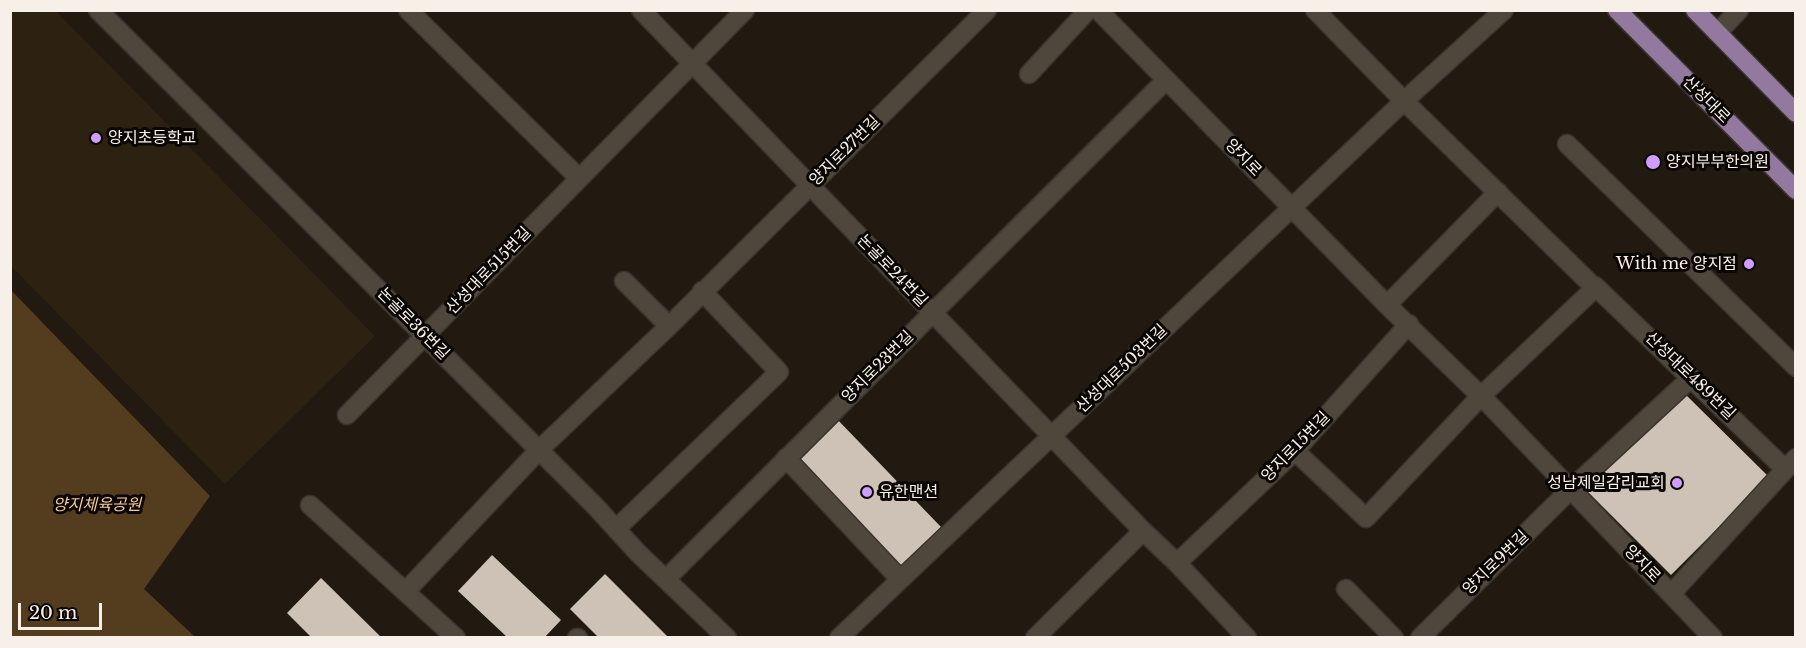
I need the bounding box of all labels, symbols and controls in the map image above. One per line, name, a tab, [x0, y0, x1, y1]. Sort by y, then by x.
street label: 산성대로	[1678, 72, 1734, 128]
street label: 양지로27번길	[806, 112, 884, 190]
place label: 양지초등학교	[108, 128, 196, 148]
marker: 양지초등학교	[89, 131, 103, 145]
street label: 양지로	[1221, 135, 1265, 181]
place label: 양지부부한의원	[1666, 152, 1769, 172]
marker: 양지부부한의원	[1644, 153, 1662, 171]
street label: 산성대로515번길	[443, 223, 535, 319]
street label: 논골로24번길	[853, 231, 931, 311]
place label: With me 양지점	[1616, 254, 1737, 274]
marker: With me 양지점	[1742, 257, 1756, 271]
street label: 논골로36번길	[373, 284, 453, 364]
street label: 산성대로503번길	[1073, 321, 1171, 417]
street label: 양지로23번길	[838, 327, 918, 407]
street label: 산성대로489번길	[1641, 328, 1739, 424]
street label: 양지로15번길	[1258, 408, 1334, 486]
place label: 성남제일감리교회	[1547, 473, 1665, 493]
marker: 성남제일감리교회	[1670, 476, 1684, 490]
place label: 유한맨션	[879, 482, 938, 502]
marker: 유한맨션	[860, 485, 874, 499]
park label: 양지체육공원	[53, 495, 141, 515]
street label: 양지로9번길	[1459, 527, 1533, 599]
street label: 양지로	[1620, 541, 1664, 587]
scale bar	[21, 591, 105, 629]
text: 20 m	[29, 602, 77, 624]

